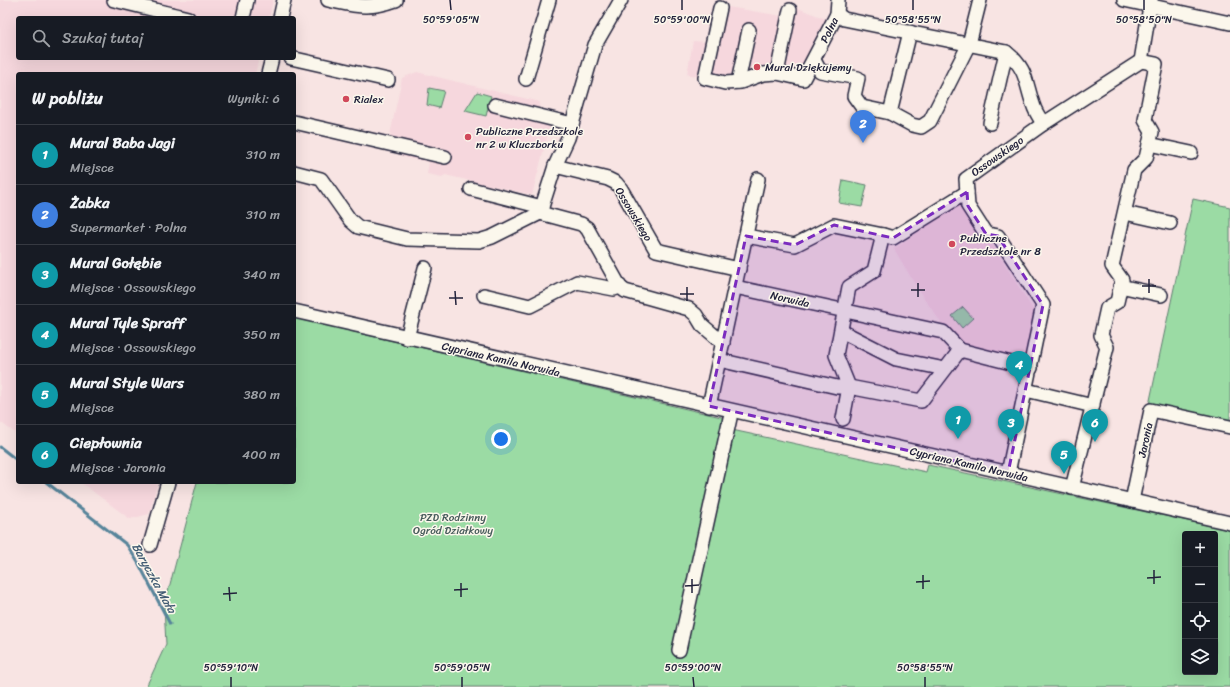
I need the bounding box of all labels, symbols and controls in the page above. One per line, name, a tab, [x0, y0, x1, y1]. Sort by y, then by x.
text: 50°59'05"N	[423, 11, 479, 29]
text: 50°59'00"N	[654, 11, 710, 29]
text: 50°58'55"N	[885, 11, 941, 29]
text: 50°58'50"N	[1116, 11, 1172, 29]
street label: Polna	[815, 14, 844, 46]
search box	[16, 16, 296, 60]
text: Szukaj tutaj	[62, 25, 143, 51]
icon: search	[30, 27, 52, 49]
place label: Mural Dziękujemy	[765, 58, 852, 77]
marker: Mural Dziękujemy	[752, 62, 762, 72]
text: W pobliżu	[32, 83, 103, 113]
text: Wyniki: 6	[227, 87, 280, 110]
place label: Rialex	[354, 90, 384, 109]
marker: Rialex	[341, 94, 351, 104]
pin: 2	[850, 110, 876, 143]
place label: Publiczne Przedszkole nr 2 w Kluczborku	[476, 122, 584, 154]
text: Mural Baba Jagi	[70, 130, 175, 156]
street label: Ossowskiego	[967, 131, 1028, 182]
marker: Publiczne Przedszkole nr 2 w Kluczborku	[463, 132, 473, 142]
text: 1	[42, 143, 48, 166]
text: 310 m	[246, 143, 280, 166]
text: Miejsce	[70, 156, 114, 179]
street label: Ossowskiego	[610, 183, 658, 246]
text: Żabka	[70, 190, 109, 216]
text: 2	[41, 203, 49, 226]
text: 310 m	[246, 203, 280, 226]
text: Supermarket · Polna	[70, 216, 187, 239]
place label: Publiczne Przedszkole nr 8	[960, 229, 1041, 261]
marker: Publiczne Przedszkole nr 8	[947, 239, 957, 249]
text: Mural Gołębie	[70, 250, 161, 276]
text: 3	[41, 263, 49, 286]
text: 340 m	[243, 263, 280, 286]
text: Miejsce · Ossowskiego	[70, 276, 196, 299]
street label: Norwida	[768, 286, 812, 313]
text: Mural Tyle Spraff	[70, 310, 185, 336]
text: 4	[41, 323, 49, 346]
text: 350 m	[243, 323, 280, 346]
text: Miejsce · Ossowskiego	[70, 336, 196, 359]
street label: Cypriana Kamila Norwida	[440, 337, 562, 382]
pin: 4	[1006, 351, 1032, 384]
text: Mural Style Wars	[70, 370, 184, 396]
text: 5	[41, 383, 49, 406]
text: 380 m	[243, 383, 280, 406]
text: Miejsce	[70, 396, 114, 419]
pin: 1	[945, 406, 971, 439]
pin: 3	[998, 409, 1024, 442]
pin: 6	[1082, 409, 1108, 442]
street label: Jaronia	[1132, 420, 1159, 460]
your location	[491, 429, 511, 449]
text: Ciepłownia	[70, 430, 142, 456]
pin: 5	[1051, 441, 1077, 474]
street label: Cypriana Kamila Norwida	[908, 442, 1030, 487]
text: 6	[41, 443, 49, 466]
text: 400 m	[242, 443, 280, 466]
text: Miejsce · Jaronia	[70, 456, 166, 479]
park label: PZD Rodzinny Ogród Działkowy	[413, 508, 493, 540]
map controls	[1182, 531, 1218, 675]
button: +	[1182, 531, 1218, 567]
water label: Baryczka Mała	[126, 539, 183, 618]
button: −	[1182, 567, 1218, 603]
button: locate	[1182, 603, 1218, 639]
button: layers	[1182, 639, 1218, 675]
text: 50°59'10"N	[204, 659, 258, 677]
text: 50°59'05"N	[434, 659, 490, 677]
text: 50°59'00"N	[665, 659, 721, 677]
text: 50°58'55"N	[897, 659, 953, 677]

